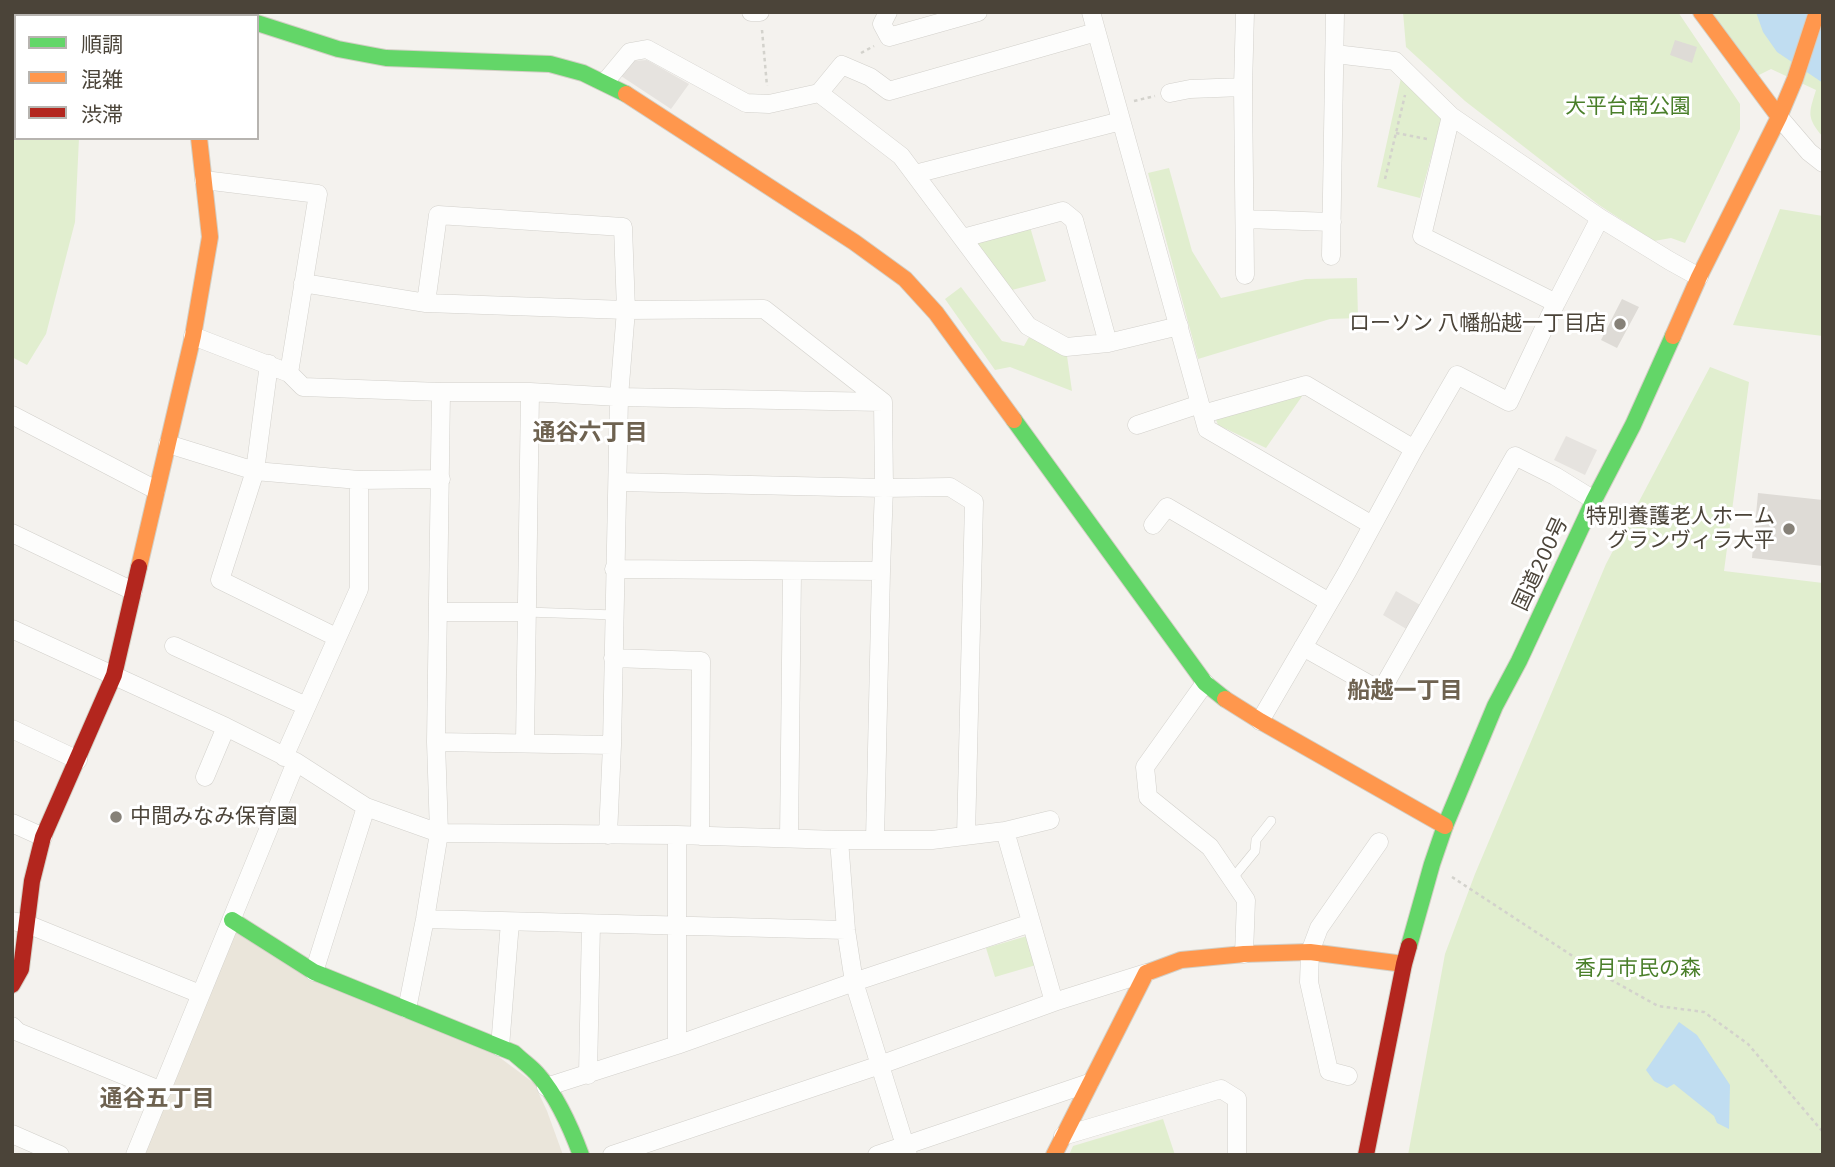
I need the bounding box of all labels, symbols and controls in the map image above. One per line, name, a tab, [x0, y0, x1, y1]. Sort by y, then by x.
legend	[14, 14, 259, 140]
text: 順調	[81, 30, 123, 58]
text: 混雑	[81, 65, 123, 93]
park label: 大平台南公園	[1565, 94, 1691, 120]
text: 渋滞	[81, 100, 123, 128]
place label: ローソン 八幡船越一丁目店	[1349, 311, 1606, 337]
marker: ローソン 八幡船越一丁目店	[1612, 316, 1628, 332]
district label: 通谷六丁目	[533, 419, 647, 447]
place label: 特別養護老人ホーム グランヴィラ大平	[1586, 504, 1775, 554]
street label: 国道200号	[1508, 513, 1574, 615]
marker: 特別養護老人ホーム グランヴィラ大平	[1781, 521, 1797, 537]
district label: 船越一丁目	[1348, 677, 1462, 705]
place label: 中間みなみ保育園	[130, 804, 298, 830]
marker: 中間みなみ保育園	[108, 809, 124, 825]
park label: 香月市民の森	[1575, 956, 1701, 982]
district label: 通谷五丁目	[100, 1085, 214, 1113]

